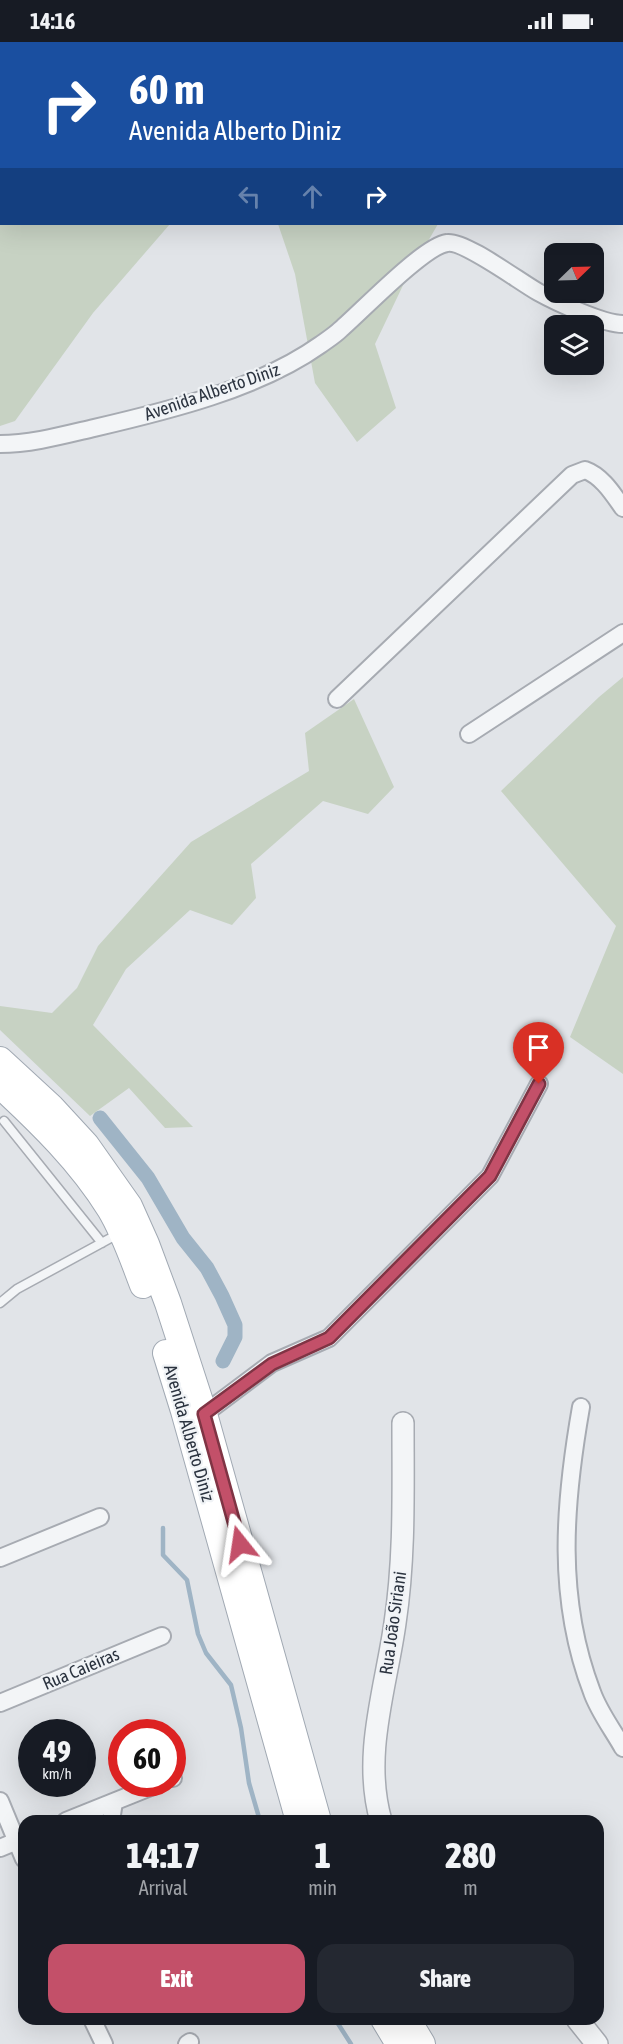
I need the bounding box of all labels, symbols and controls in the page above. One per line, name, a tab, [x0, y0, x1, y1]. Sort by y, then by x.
text: 14:16	[30, 8, 75, 34]
text: 60 m	[129, 65, 204, 113]
icon: right	[30, 66, 108, 144]
text: Avenida Alberto Diniz	[129, 115, 341, 146]
icon: left	[233, 180, 266, 213]
icon: ahead	[296, 180, 329, 213]
icon: right	[359, 180, 392, 213]
north arrow	[544, 243, 604, 303]
map controls	[544, 243, 604, 375]
button: layers	[544, 315, 604, 375]
street label: Avenida Alberto Diniz	[142, 358, 283, 424]
pin	[513, 1022, 564, 1084]
icon: arrive	[522, 1031, 555, 1064]
street label: Avenida Alberto Diniz	[160, 1362, 219, 1504]
position arrow	[208, 1512, 272, 1576]
street label: Rua João Siriani	[375, 1570, 410, 1676]
street label: Rua Caieiras	[39, 1643, 122, 1694]
speed limit sign: 60	[108, 1719, 186, 1797]
text: 49	[43, 1734, 71, 1768]
text: km/h	[42, 1765, 72, 1782]
text: 14:17	[126, 1834, 200, 1876]
text: 1	[314, 1834, 331, 1876]
text: 280	[445, 1834, 496, 1876]
text: Arrival	[139, 1876, 188, 1899]
text: min	[308, 1876, 337, 1899]
text: m	[463, 1876, 478, 1899]
button: Exit	[48, 1944, 305, 2013]
button: Share	[317, 1944, 574, 2013]

